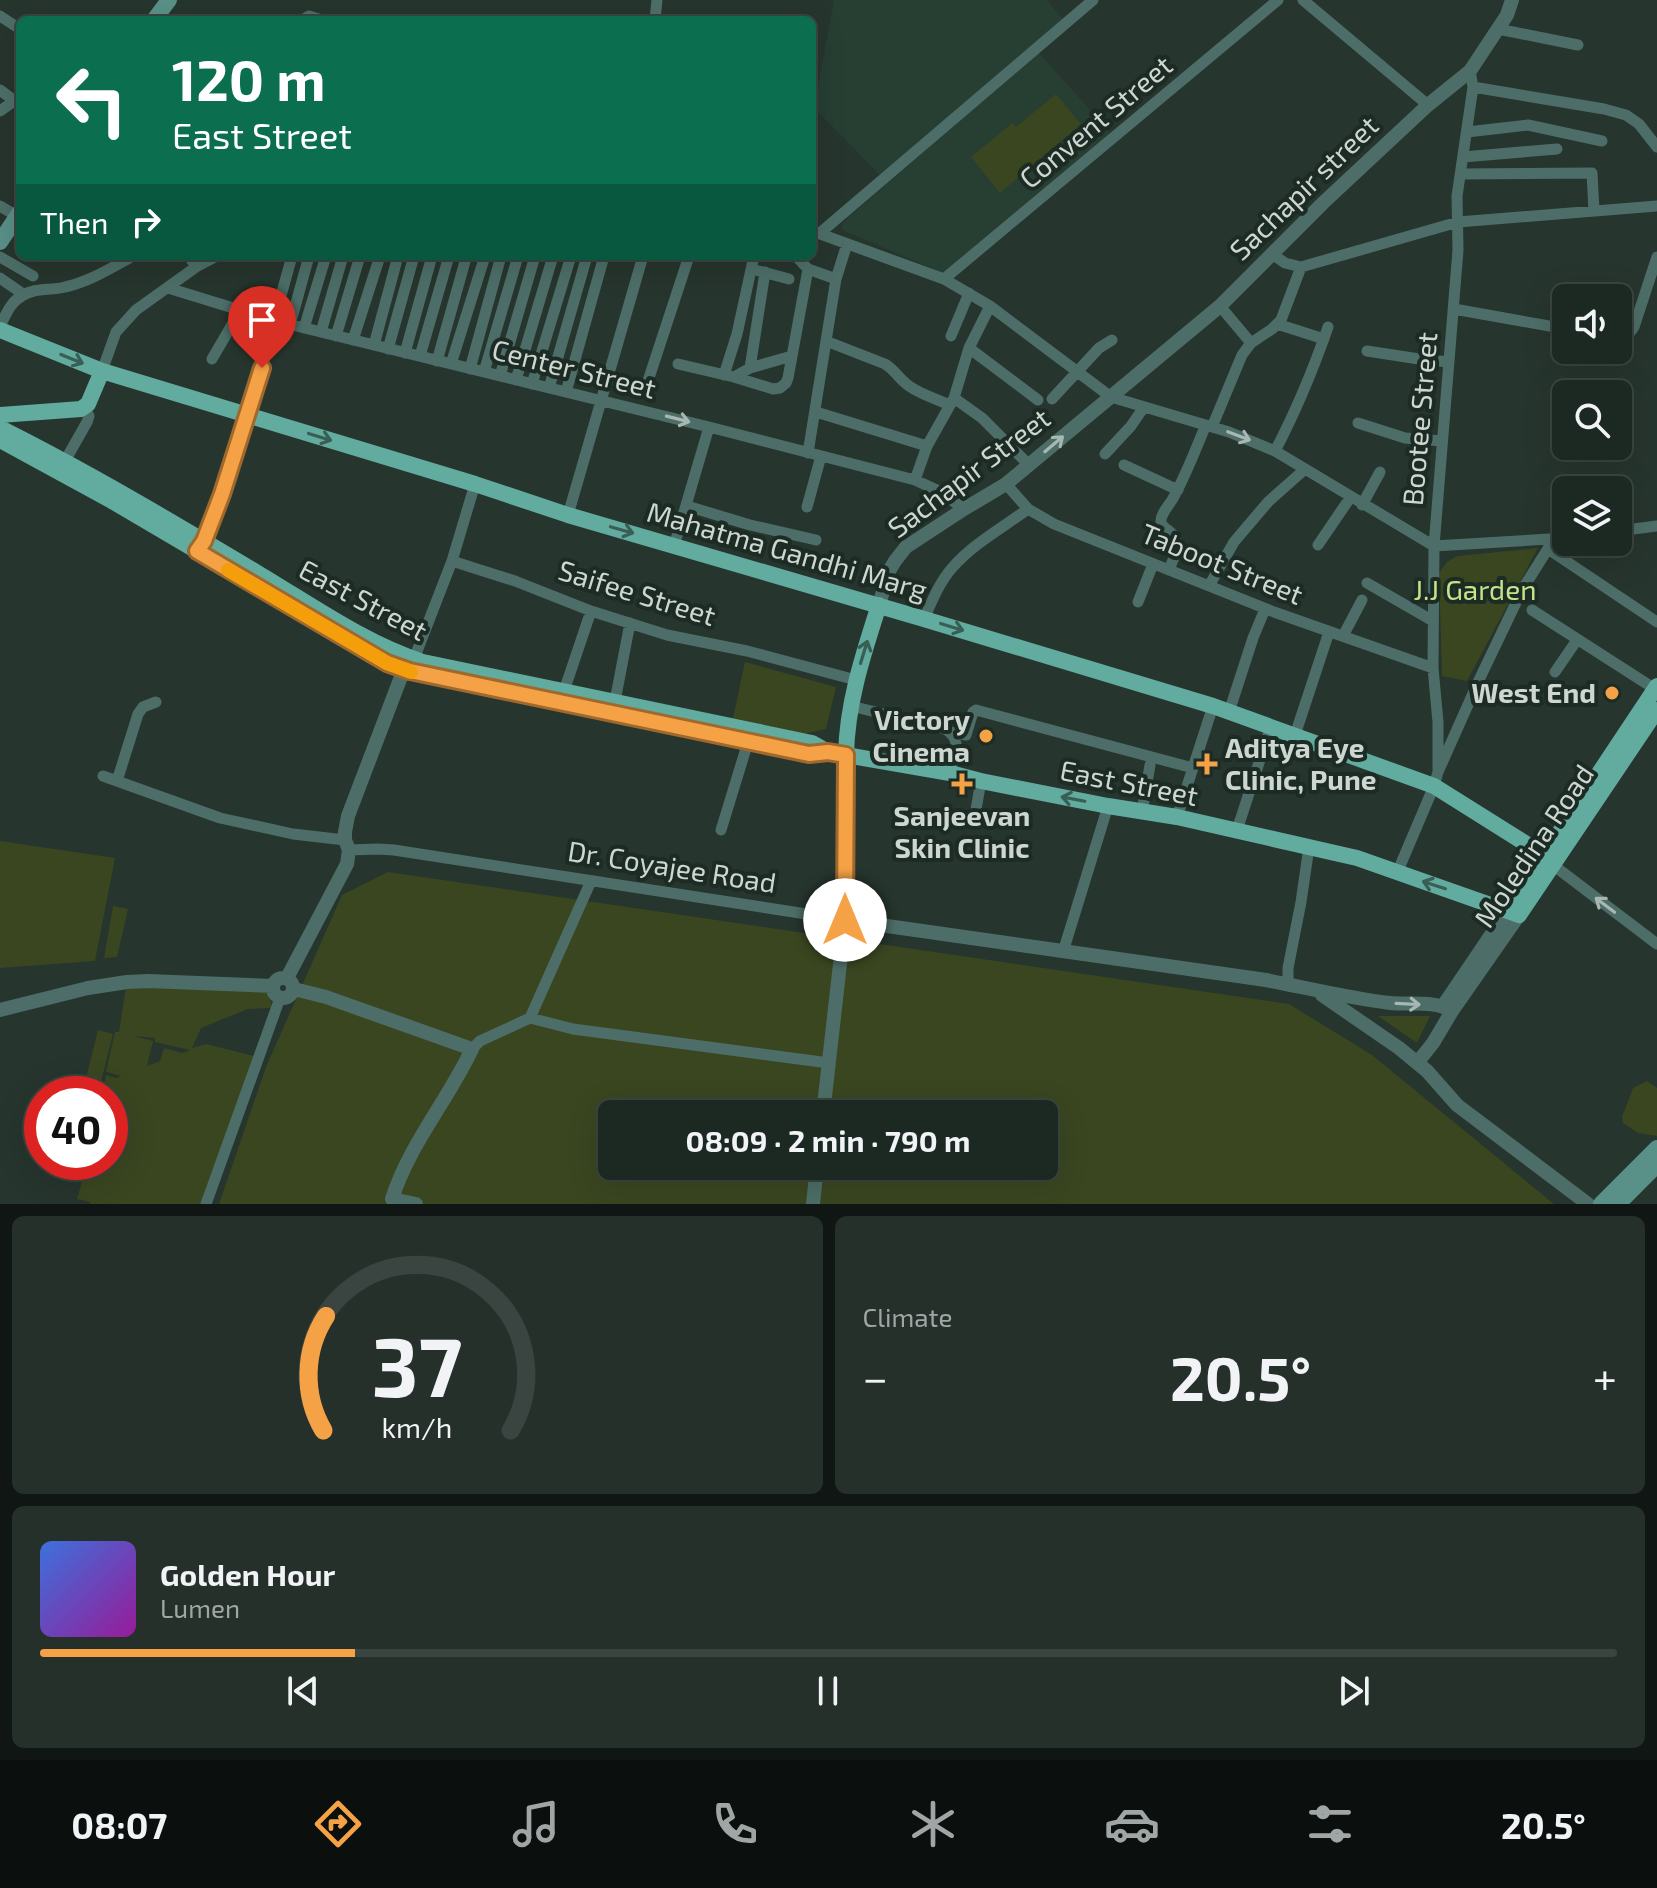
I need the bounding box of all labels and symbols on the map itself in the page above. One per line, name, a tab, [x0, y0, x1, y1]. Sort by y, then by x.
street label: Convent Street	[1012, 48, 1179, 195]
street label: Sachapir street	[1222, 108, 1385, 267]
pin	[228, 286, 296, 368]
street label: Center Street	[489, 331, 660, 405]
street label: Bootee Street	[1394, 331, 1444, 507]
one-way arrow	[59, 353, 84, 367]
street label: Sachapir Street	[881, 400, 1056, 544]
one-way arrow	[665, 413, 690, 428]
one-way arrow	[307, 430, 333, 445]
one-way arrow	[1226, 430, 1251, 444]
one-way arrow	[1043, 435, 1064, 453]
street label: Mahatma Gandhi Marg	[643, 494, 932, 606]
street label: Taboot Street	[1137, 515, 1308, 611]
one-way arrow	[609, 523, 635, 538]
street label: East Street	[294, 551, 433, 647]
street label: Saifee Street	[555, 552, 720, 632]
park label: J.J Garden	[1414, 572, 1536, 606]
one-way arrow	[939, 620, 965, 635]
one-way arrow	[857, 640, 872, 666]
place label: West End	[1471, 675, 1596, 709]
marker: West End	[1603, 684, 1621, 702]
place label: Victory Cinema	[873, 702, 970, 768]
marker: Victory Cinema	[977, 727, 995, 745]
place label: Aditya Eye Clinic, Pune	[1225, 730, 1377, 796]
street label: East Street	[1057, 752, 1201, 812]
marker: Aditya Eye Clinic, Pune	[1196, 753, 1218, 775]
street label: Moledina Road	[1466, 758, 1600, 933]
marker: Sanjeevan Skin Clinic	[951, 773, 973, 795]
one-way arrow	[1060, 791, 1086, 806]
place label: Sanjeevan Skin Clinic	[894, 798, 1030, 864]
street label: Dr. Coyajee Road	[566, 833, 779, 899]
one-way arrow	[1422, 877, 1447, 891]
position arrow	[803, 878, 887, 962]
one-way arrow	[1595, 896, 1616, 913]
one-way arrow	[1394, 996, 1421, 1011]
speed limit sign: 40	[24, 1076, 128, 1180]

